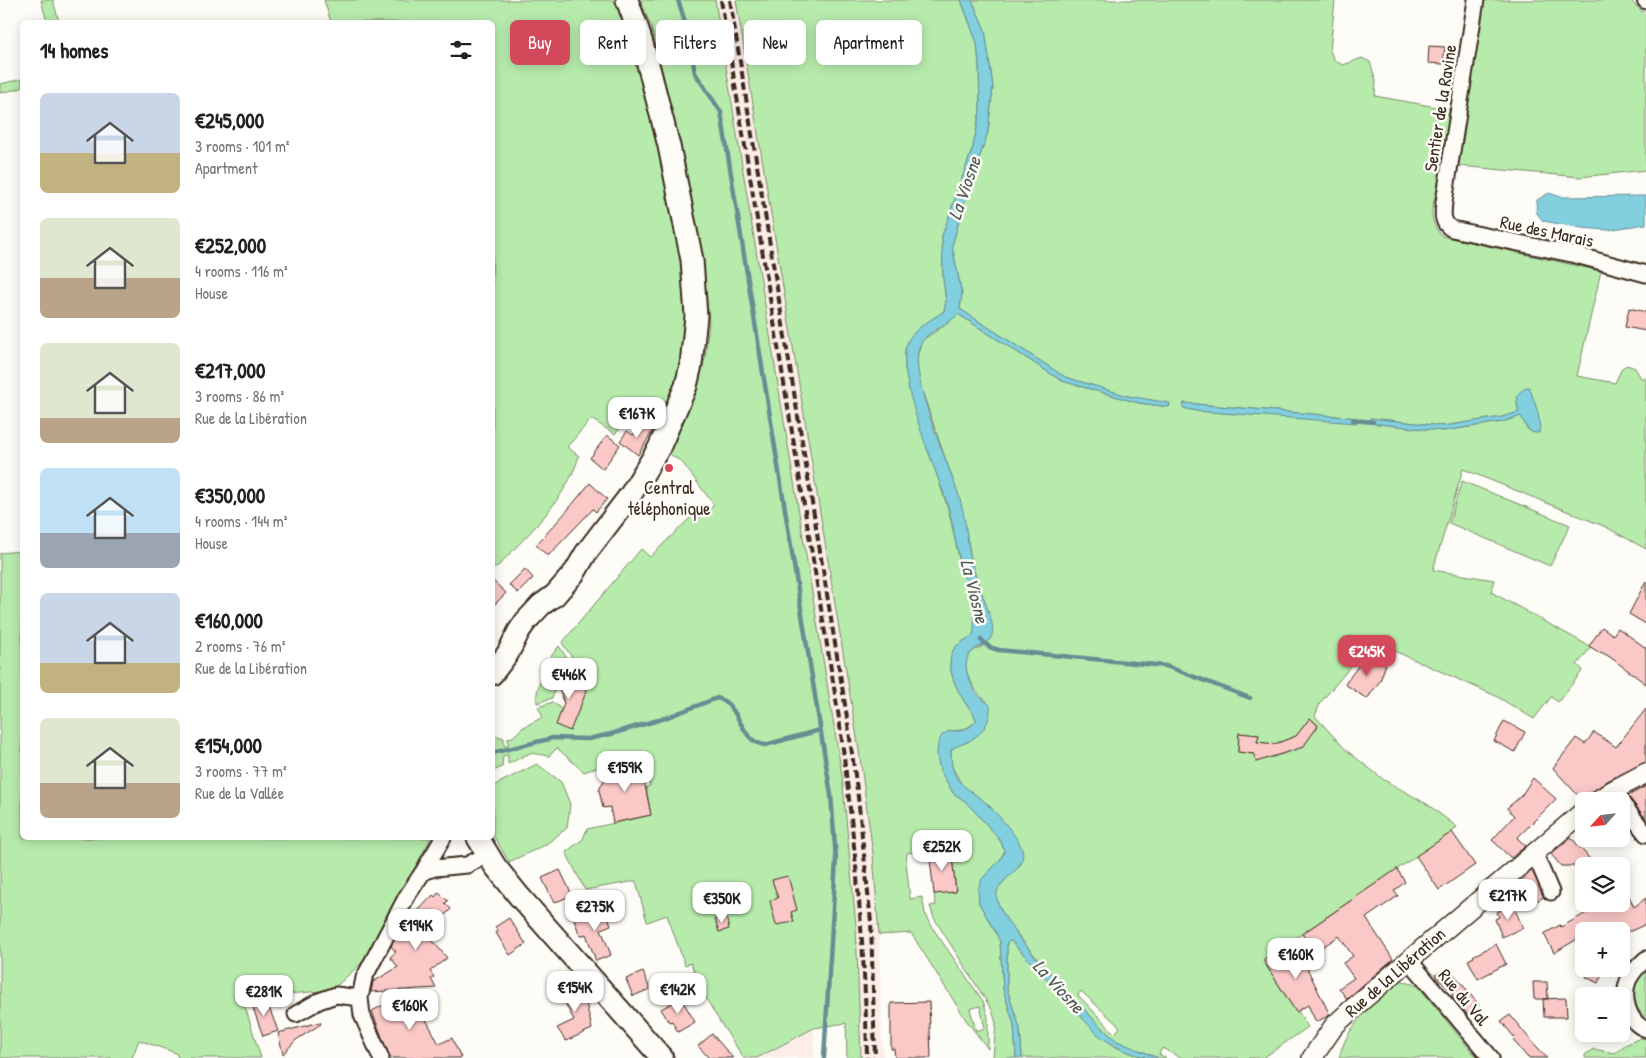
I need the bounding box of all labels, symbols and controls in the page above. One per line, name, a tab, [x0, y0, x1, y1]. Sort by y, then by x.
chip: Buy	[510, 20, 570, 65]
chip: Rent	[580, 20, 646, 65]
chip: Filters	[656, 20, 734, 65]
chip: New	[744, 20, 806, 65]
chip: Apartment	[816, 20, 922, 65]
text: 14 homes	[40, 36, 108, 65]
icon: filters	[447, 36, 475, 64]
street label: Sentier de la Ravine	[1418, 43, 1462, 173]
text: €245,000	[195, 106, 264, 135]
icon: home	[80, 113, 140, 173]
text: 3 rooms · 101 m²	[195, 135, 290, 157]
water label: La Viosne	[941, 152, 987, 223]
text: Apartment	[195, 157, 258, 179]
street label: Rue des Marais	[1498, 209, 1596, 253]
text: €252,000	[195, 231, 266, 260]
icon: home	[80, 238, 140, 298]
text: 4 rooms · 116 m²	[195, 260, 288, 282]
text: House	[195, 282, 228, 304]
text: €217,000	[195, 356, 265, 385]
icon: home	[80, 363, 140, 423]
text: 3 rooms · 86 m²	[195, 385, 284, 407]
pin: €167K	[602, 396, 672, 439]
text: €167K	[619, 402, 655, 424]
text: Rue de la Libération	[195, 407, 307, 429]
marker: Central téléphonique	[663, 462, 675, 474]
place label: Central téléphonique	[628, 475, 710, 521]
text: €350,000	[195, 481, 265, 510]
icon: home	[80, 488, 140, 548]
text: 4 rooms · 144 m²	[195, 510, 287, 532]
text: House	[195, 532, 228, 554]
water label: La Viosne	[955, 556, 996, 627]
text: €160,000	[195, 606, 263, 635]
icon: home	[80, 613, 140, 673]
pin: €245K	[1332, 634, 1402, 677]
text: 2 rooms · 76 m²	[195, 635, 285, 657]
text: €245K	[1349, 640, 1385, 662]
text: Rue de la Libération	[195, 657, 307, 679]
pin: €446K	[534, 658, 604, 700]
text: €446K	[552, 663, 586, 685]
text: €154,000	[195, 731, 262, 760]
icon: home	[80, 738, 140, 798]
pin: €159K	[590, 750, 660, 793]
text: €159K	[608, 756, 642, 778]
text: 3 rooms · 77 m²	[195, 760, 287, 782]
text: Rue de la Vallée	[195, 782, 284, 804]
north arrow	[1575, 792, 1630, 848]
map controls	[1575, 792, 1630, 1042]
pin: €252K	[907, 830, 977, 872]
text: €252K	[923, 835, 961, 857]
button: layers	[1575, 857, 1630, 912]
pin: €217K	[1473, 878, 1543, 921]
pin: €350K	[687, 882, 757, 924]
text: €217K	[1489, 884, 1527, 906]
text: €350K	[703, 887, 741, 909]
pin: €275K	[560, 890, 630, 932]
text: €275K	[576, 895, 614, 917]
pin: €194K	[381, 908, 451, 951]
text: €194K	[399, 914, 433, 936]
street label: Rue de la Libération	[1339, 921, 1451, 1023]
button: +	[1575, 922, 1630, 977]
pin: €160K	[1261, 938, 1331, 980]
text: €160K	[1278, 943, 1314, 965]
water label: La Viosne	[1027, 953, 1092, 1020]
street label: Rue du Val	[1433, 963, 1495, 1031]
pin: €154K	[540, 970, 610, 1013]
pin: €142K	[643, 972, 713, 1015]
pin: €281K	[229, 974, 299, 1017]
text: €154K	[558, 976, 592, 998]
text: €142K	[660, 978, 696, 1000]
text: €281K	[246, 980, 282, 1002]
button: −	[1575, 987, 1630, 1042]
pin: €160K	[375, 988, 445, 1031]
text: €160K	[392, 994, 428, 1016]

